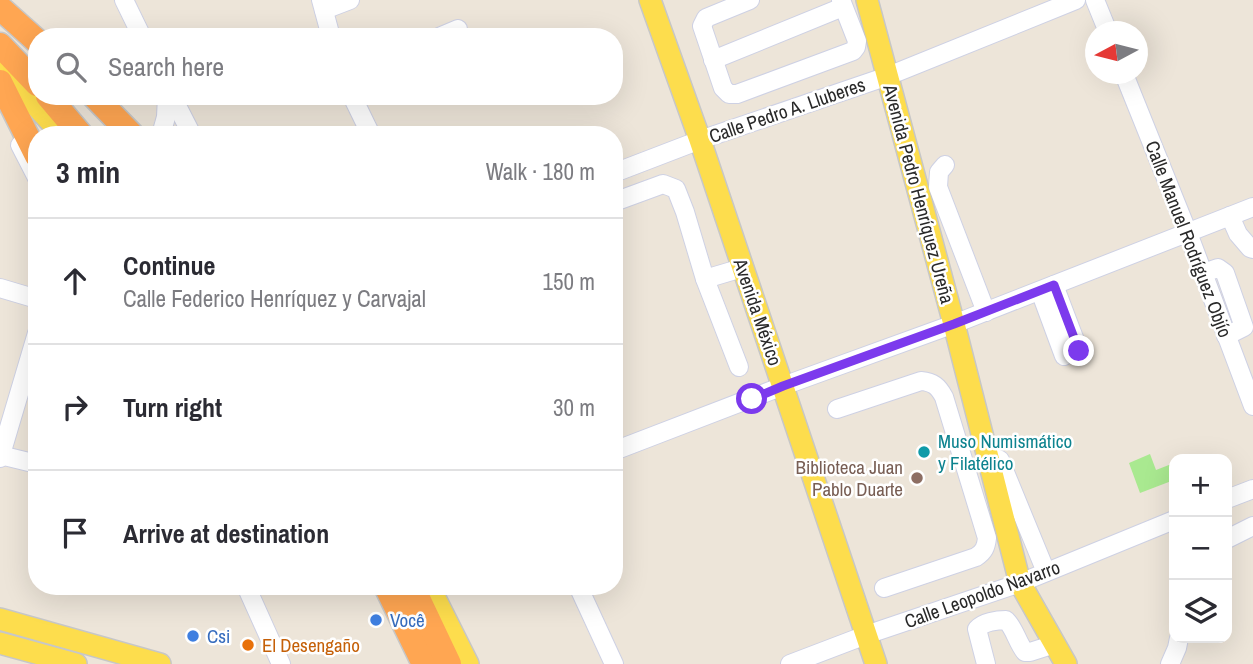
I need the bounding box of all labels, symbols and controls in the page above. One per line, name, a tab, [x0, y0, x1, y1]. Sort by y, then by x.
north arrow	[1085, 21, 1148, 84]
search box	[28, 28, 623, 105]
icon: search	[52, 48, 90, 86]
text: Search here	[108, 49, 224, 84]
street label: Calle Pedro A. Lluberes	[705, 71, 869, 149]
street label: Avenida Pedro Henríquez Ureña	[877, 81, 961, 307]
street label: Calle Manuel Rodríguez Objío	[1139, 137, 1239, 341]
text: 3 min	[56, 152, 120, 192]
text: Walk · 180 m	[486, 156, 595, 187]
text: Continue	[123, 248, 215, 283]
street label: Avenida México	[727, 254, 788, 369]
icon: ahead	[56, 262, 94, 300]
text: 150 m	[543, 266, 595, 297]
text: Calle Federico Henríquez y Carvajal	[123, 283, 426, 314]
route end	[1063, 335, 1094, 366]
route start	[736, 383, 767, 414]
icon: right	[56, 388, 94, 426]
text: Turn right	[123, 390, 222, 425]
text: 30 m	[553, 392, 595, 423]
place label: Muso Numismático y Filatélico	[938, 428, 1072, 476]
marker: Muso Numismático y Filatélico	[916, 444, 932, 460]
place label: Biblioteca Juan Pablo Duarte	[796, 454, 903, 502]
map controls	[1169, 454, 1232, 643]
button: +	[1169, 454, 1232, 517]
marker: Biblioteca Juan Pablo Duarte	[909, 470, 925, 486]
icon: arrive	[56, 514, 94, 552]
text: Arrive at destination	[123, 516, 329, 551]
button: −	[1169, 517, 1232, 580]
street label: Calle Leopoldo Navarro	[901, 554, 1063, 634]
button: layers	[1169, 580, 1232, 643]
place label: Você	[390, 607, 425, 633]
marker: Você	[368, 612, 384, 628]
place label: Csi	[207, 623, 230, 649]
marker: Csi	[185, 628, 201, 644]
place label: El Desengaño	[262, 632, 360, 658]
marker: El Desengaño	[240, 637, 256, 653]

